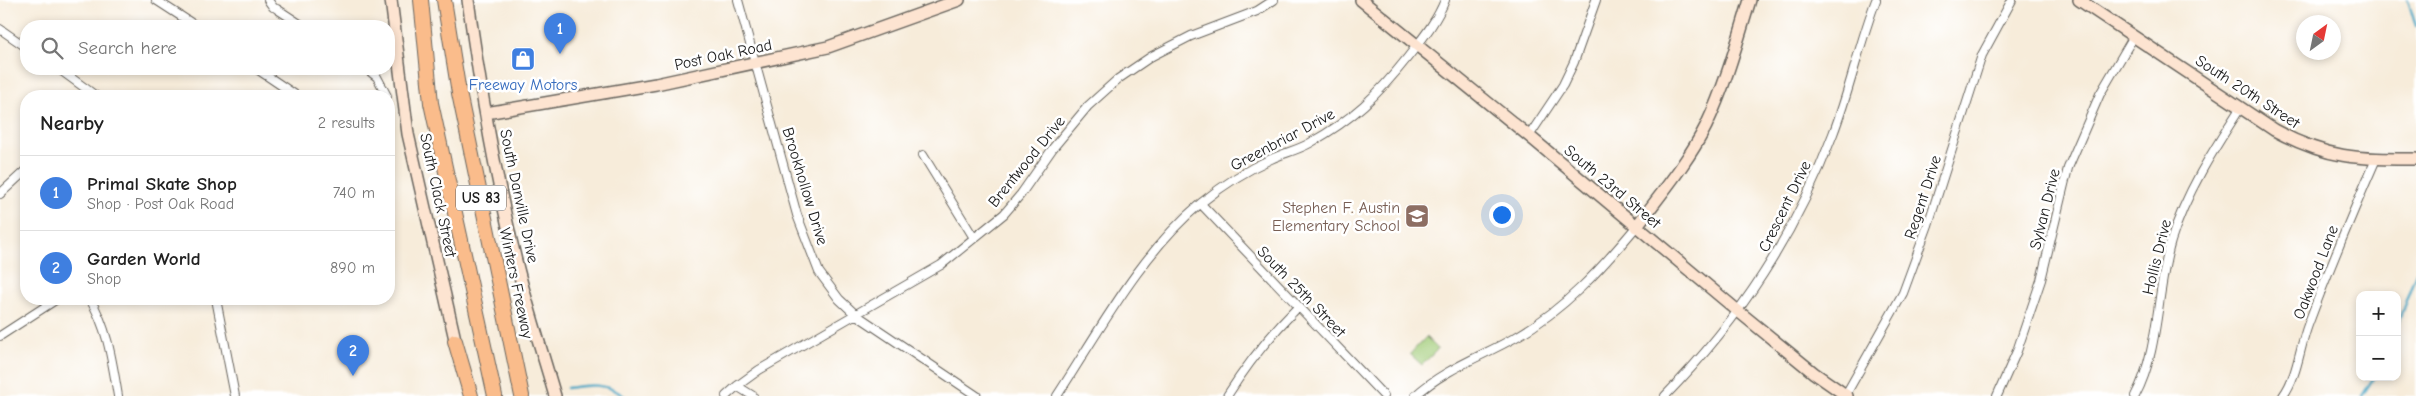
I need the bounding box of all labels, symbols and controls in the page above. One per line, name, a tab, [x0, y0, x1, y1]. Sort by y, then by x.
pin: 1	[544, 13, 576, 54]
north arrow	[2296, 15, 2341, 60]
search box	[20, 20, 395, 75]
icon: search	[38, 34, 66, 62]
street label: Post Oak Road	[673, 36, 774, 74]
text: Search here	[78, 37, 177, 59]
shop icon: Freeway Motors	[510, 46, 536, 72]
street label: South 20th Street	[2192, 51, 2303, 132]
place label: Freeway Motors	[469, 76, 578, 94]
street label: Greenbriar Drive	[1227, 105, 1338, 175]
text: Nearby	[40, 111, 104, 135]
street label: Brentwood Drive	[985, 112, 1069, 211]
text: 2 results	[318, 114, 375, 132]
street label: Brookhollow Drive	[779, 125, 832, 247]
street label: South Danville Drive	[496, 128, 542, 265]
street label: South Clack Street	[416, 132, 460, 259]
street label: South 23rd Street	[1561, 141, 1664, 233]
street label: Regent Drive	[1901, 153, 1945, 241]
street label: Crescent Drive	[1755, 158, 1815, 255]
street label: Sylvan Drive	[2026, 167, 2064, 252]
text: Primal Skate Shop	[87, 173, 237, 195]
text: 1	[53, 184, 59, 202]
text: 740 m	[333, 184, 375, 202]
road number: US 83	[456, 186, 506, 210]
text: Shop · Post Oak Road	[87, 195, 234, 213]
place label: Stephen F. Austin Elementary School	[1272, 199, 1400, 235]
your location	[1489, 202, 1515, 228]
school or university icon: Stephen F. Austin Elementary School	[1404, 203, 1430, 229]
street label: Hollis Drive	[2139, 218, 2175, 297]
street label: Oakwood Lane	[2290, 223, 2342, 322]
street label: Winters Freeway	[495, 226, 537, 341]
street label: South 25th Street	[1253, 242, 1350, 341]
text: Garden World	[87, 248, 201, 270]
text: 2	[52, 259, 60, 277]
text: 890 m	[330, 259, 375, 277]
text: Shop	[87, 270, 121, 288]
map controls	[2356, 291, 2401, 381]
button: +	[2356, 291, 2401, 336]
pin: 2	[337, 335, 369, 376]
button: −	[2356, 336, 2401, 381]

